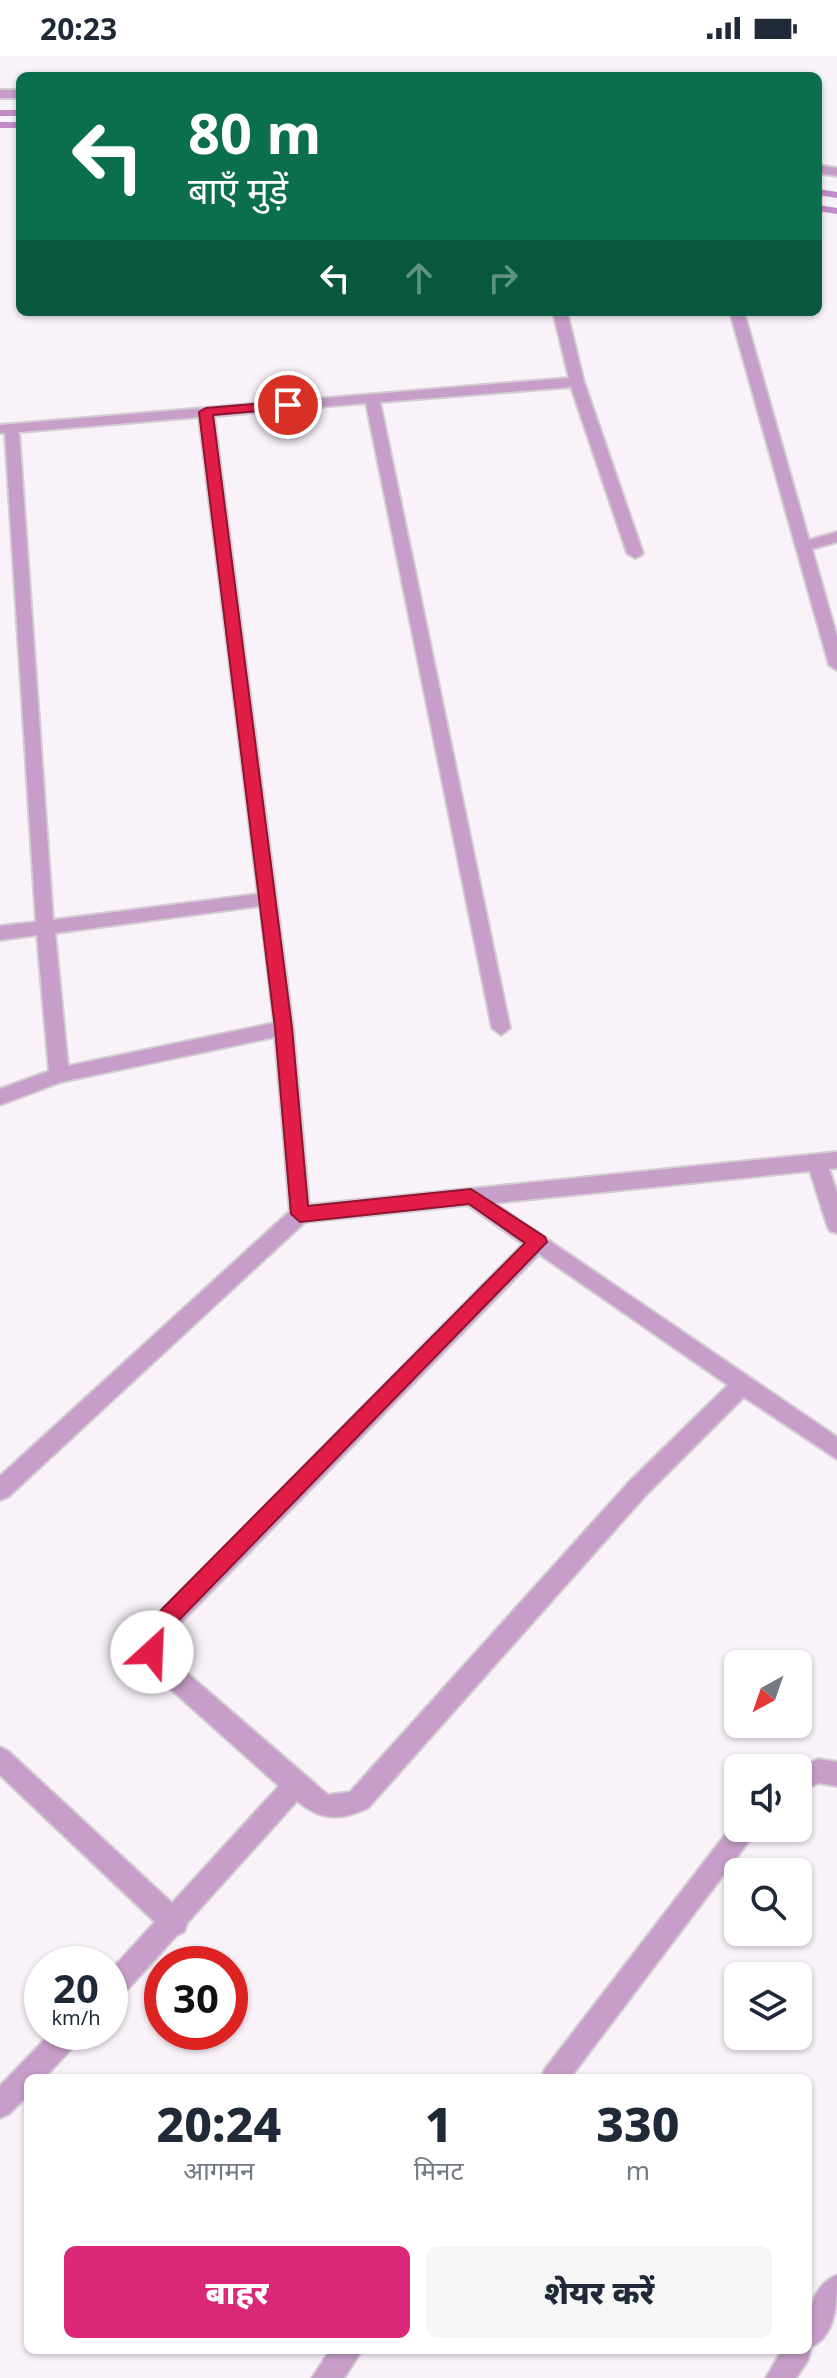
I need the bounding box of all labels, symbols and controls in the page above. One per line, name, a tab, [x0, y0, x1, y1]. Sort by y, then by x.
text: 20:23	[40, 8, 117, 49]
text: 80 m	[188, 94, 321, 170]
icon: left	[56, 104, 160, 208]
text: बाएँ मुड़ें	[188, 166, 288, 215]
icon: left	[313, 256, 357, 300]
icon: ahead	[397, 256, 441, 300]
icon: right	[481, 256, 525, 300]
pin	[254, 371, 322, 439]
icon: arrive	[266, 383, 310, 427]
position arrow	[110, 1610, 194, 1694]
north arrow	[724, 1650, 812, 1738]
map controls	[724, 1650, 812, 2050]
button: sound	[724, 1754, 812, 1842]
button: search	[724, 1858, 812, 1946]
speed limit sign: 30	[144, 1946, 248, 2050]
text: 20	[53, 1960, 99, 2015]
button: layers	[724, 1962, 812, 2050]
text: km/h	[51, 2004, 101, 2031]
text: 20:24	[157, 2091, 281, 2156]
text: 1	[425, 2091, 453, 2156]
text: 330	[596, 2091, 679, 2156]
text: आगमन	[183, 2152, 254, 2188]
text: मिनट	[414, 2152, 464, 2188]
text: m	[626, 2152, 650, 2188]
button: बाहर	[64, 2246, 410, 2338]
button: शेयर करें	[426, 2246, 772, 2338]

